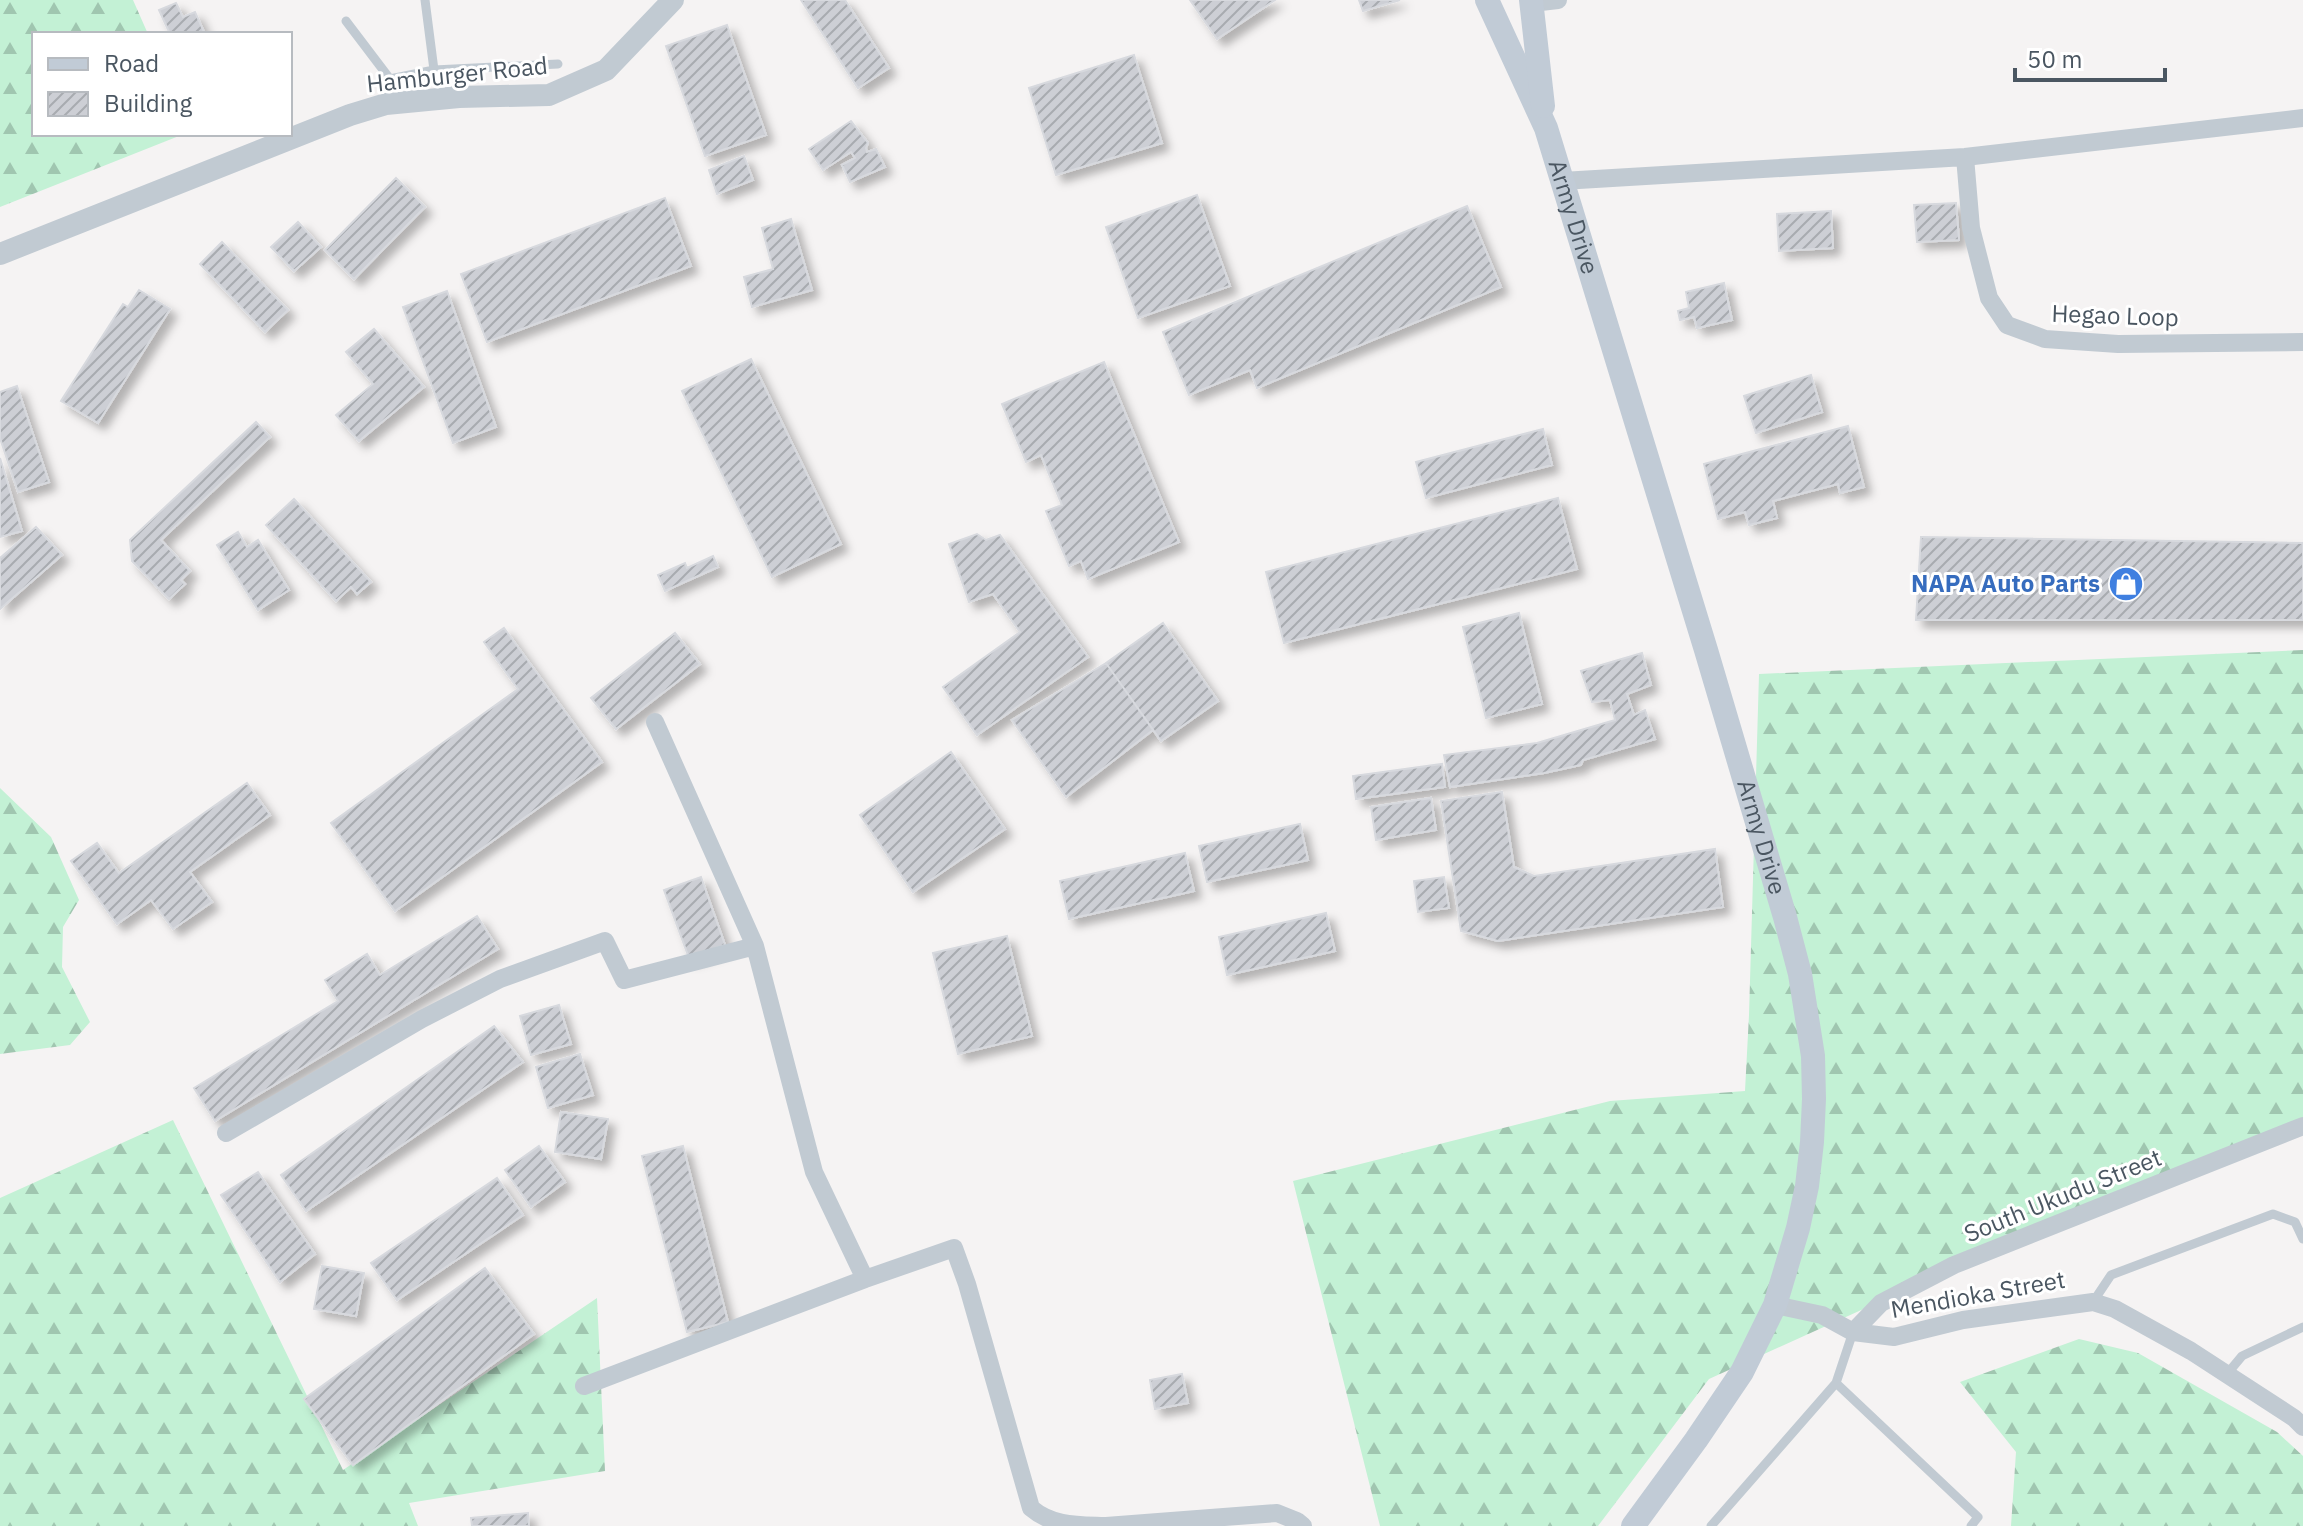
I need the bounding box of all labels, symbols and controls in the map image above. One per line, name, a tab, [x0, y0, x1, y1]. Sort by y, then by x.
legend	[32, 32, 292, 136]
scale bar	[2015, 32, 2165, 82]
text: 50 m	[2027, 43, 2082, 75]
text: Road	[104, 47, 159, 79]
street label: Hamburger Road	[365, 49, 549, 99]
text: Building	[104, 87, 192, 119]
street label: Army Drive	[1542, 155, 1607, 278]
street label: Hegao Loop	[2051, 297, 2179, 333]
shop icon: NAPA Auto Parts	[2107, 565, 2145, 603]
place label: NAPA Auto Parts	[1911, 567, 2100, 599]
street label: Army Drive	[1730, 775, 1794, 898]
street label: South Ukudu Street	[1959, 1141, 2166, 1249]
street label: Mendioka Street	[1888, 1263, 2068, 1325]

